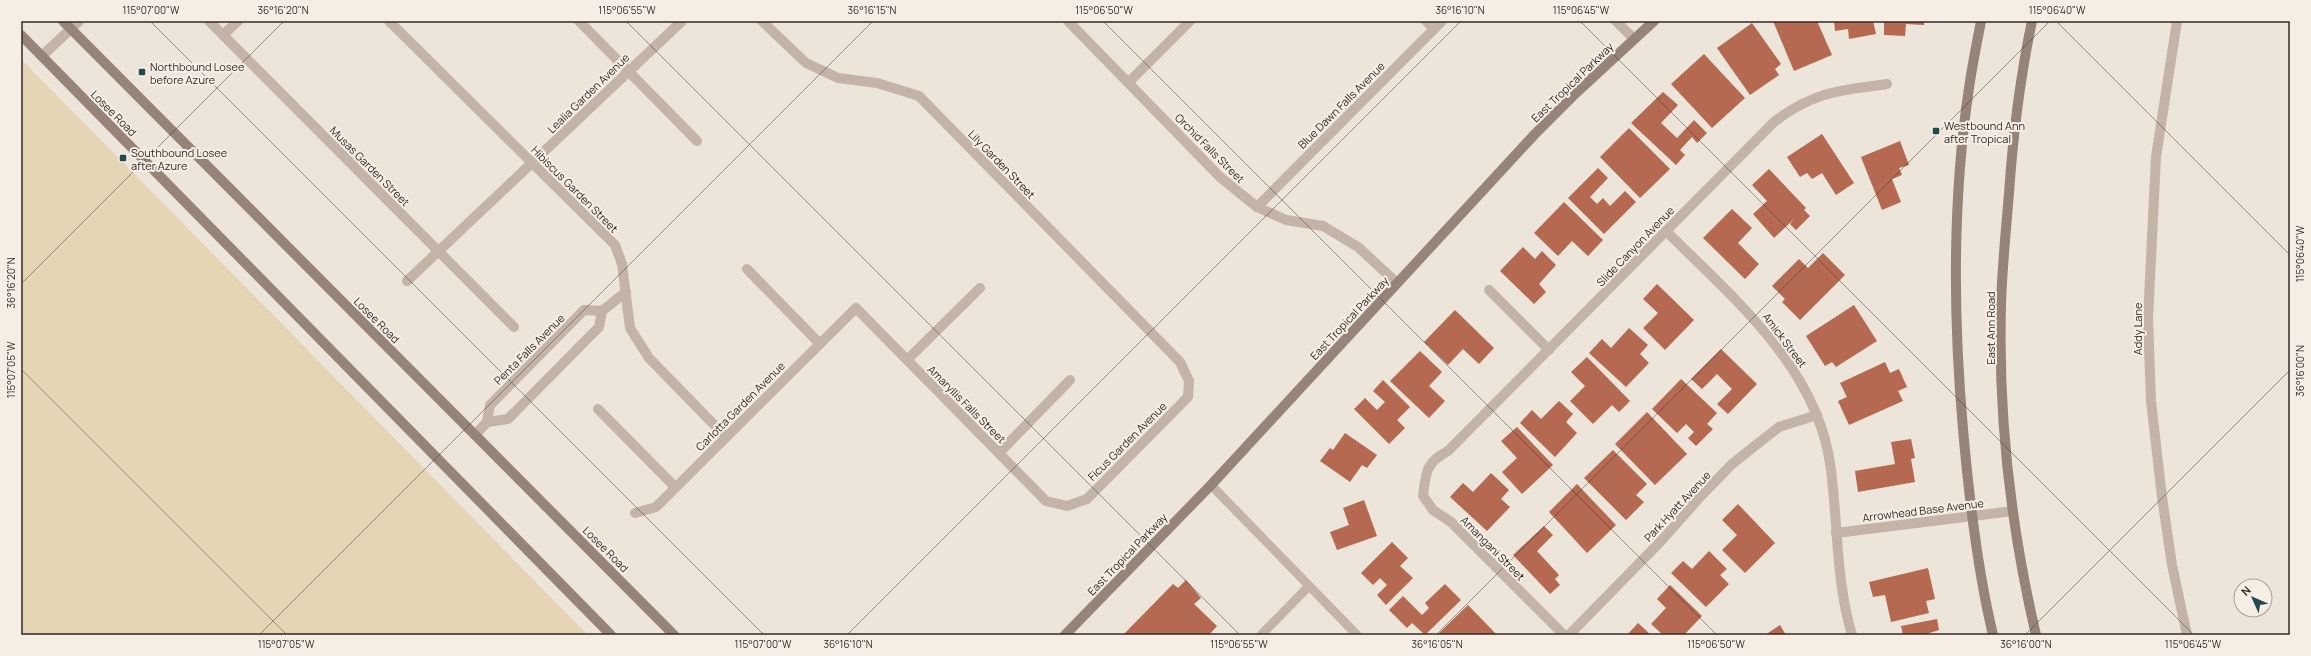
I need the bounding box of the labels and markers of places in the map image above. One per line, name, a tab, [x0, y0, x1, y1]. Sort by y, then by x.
place label: Northbound Losee before Azure	[150, 59, 245, 87]
marker: Northbound Losee before Azure	[137, 67, 147, 77]
place label: Westbound Ann after Tropical	[1944, 118, 2025, 146]
marker: Westbound Ann after Tropical	[1931, 126, 1941, 136]
place label: Southbound Losee after Azure	[131, 145, 228, 173]
marker: Southbound Losee after Azure	[118, 153, 128, 163]

